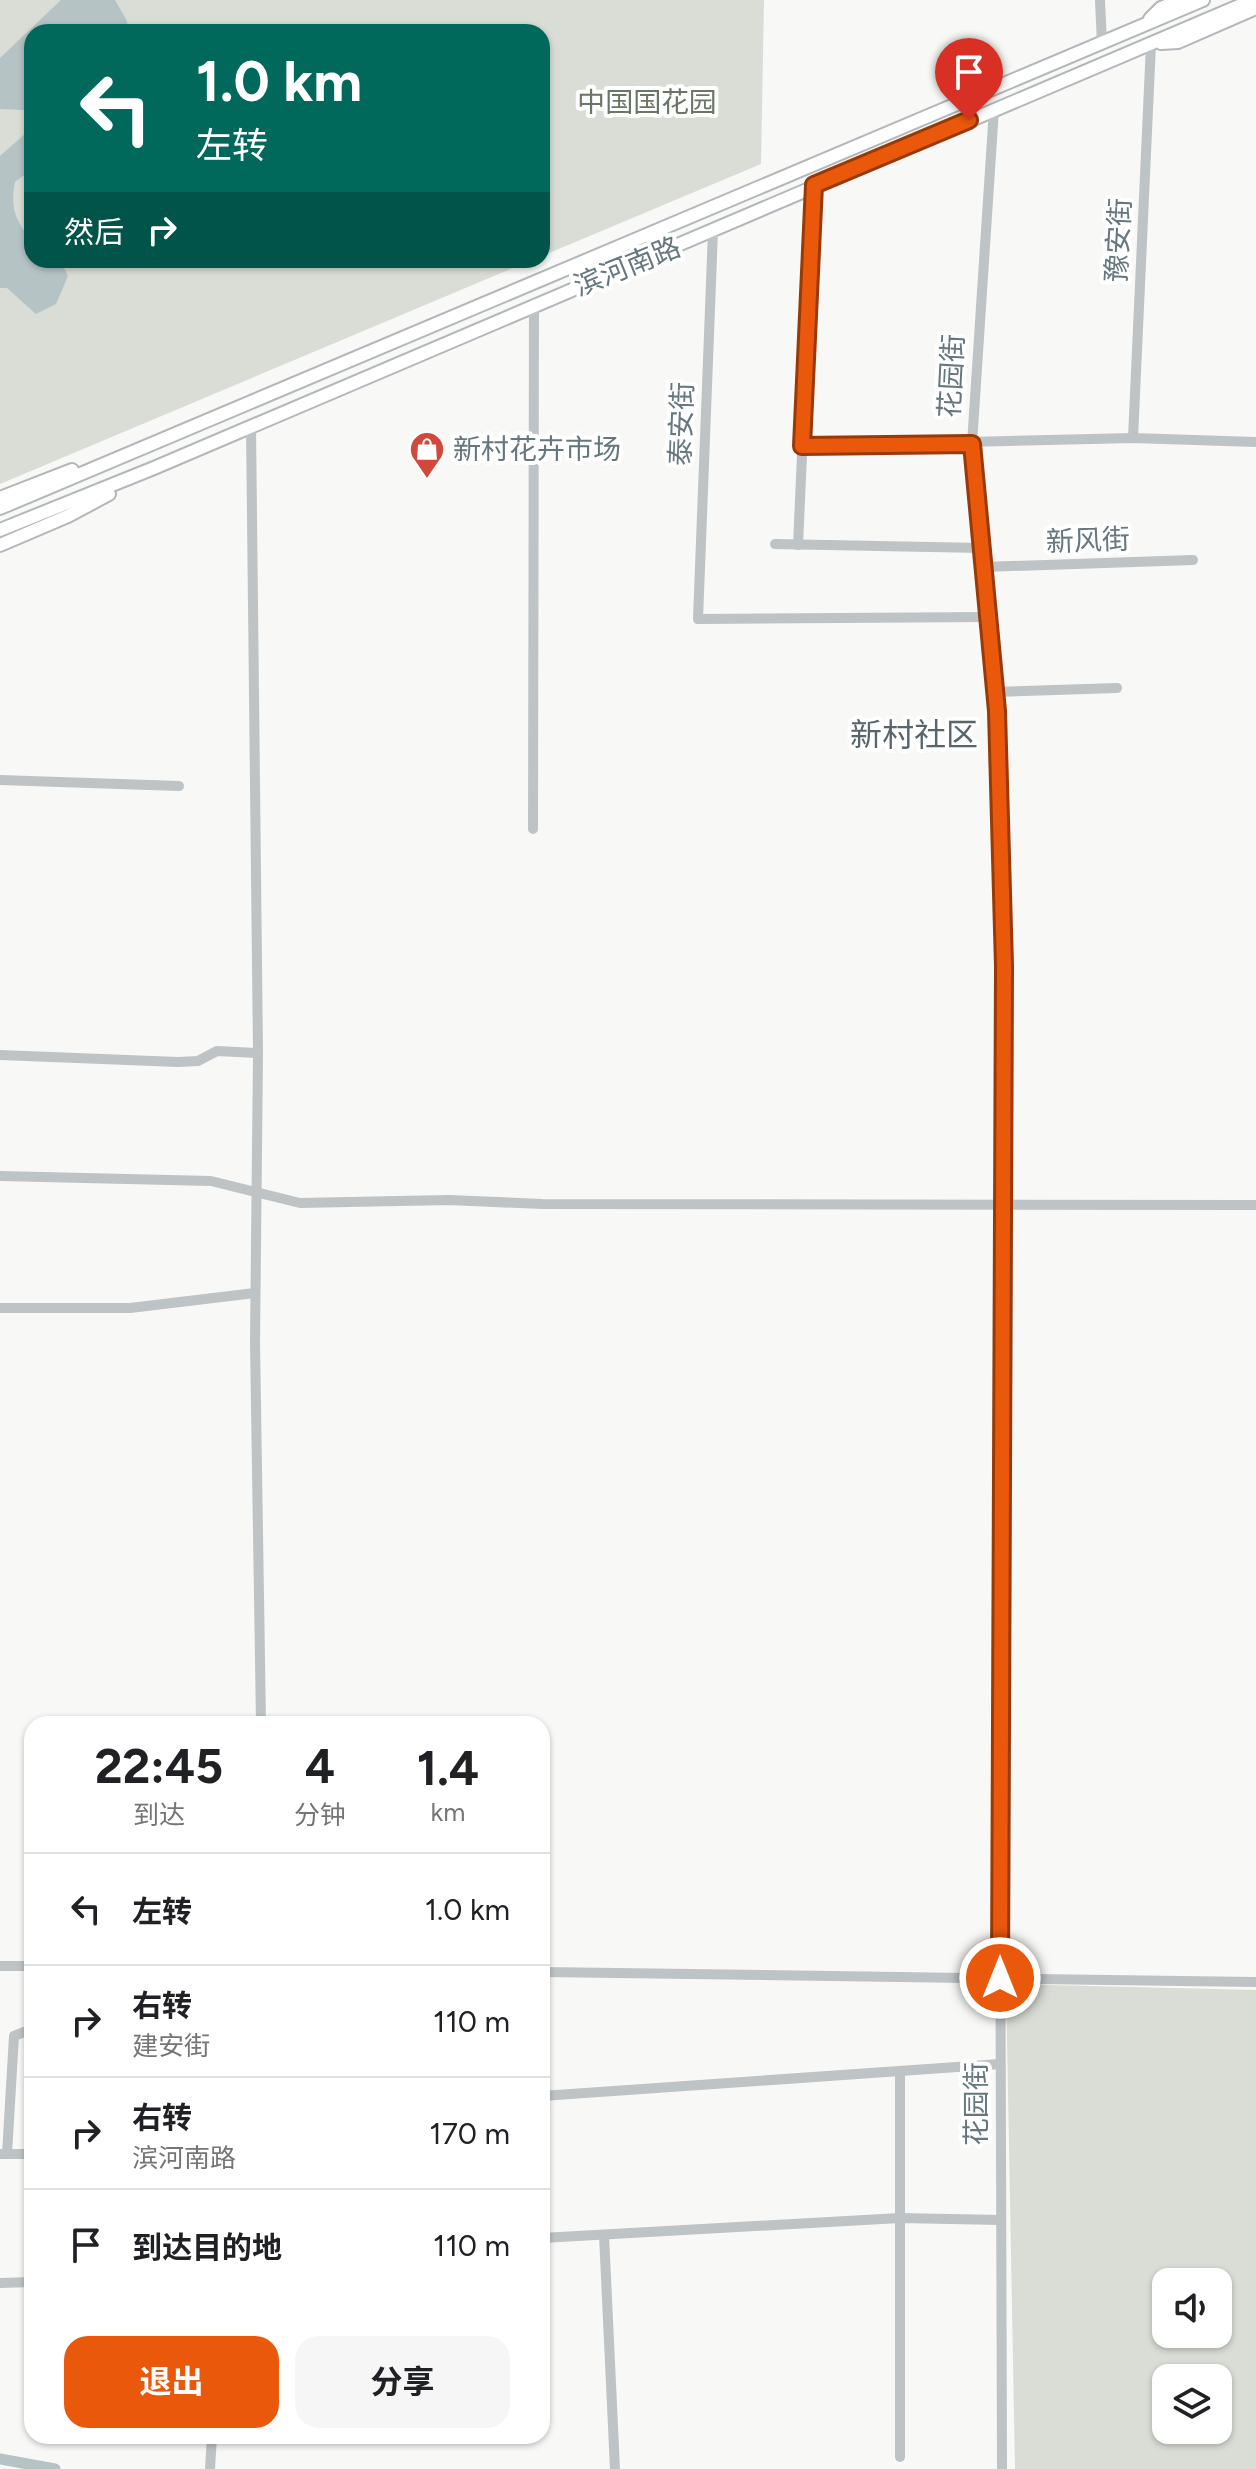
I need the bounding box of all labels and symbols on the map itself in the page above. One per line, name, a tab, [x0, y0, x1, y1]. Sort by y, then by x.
pin	[935, 38, 1003, 120]
park label: 中国国花园	[577, 85, 717, 119]
street label: 豫安街	[1099, 197, 1137, 283]
street label: 滨河南路	[569, 229, 685, 303]
street label: 花园街	[932, 333, 970, 419]
street label: 泰安街	[663, 381, 699, 467]
shop icon: 新村花卉市场	[408, 430, 446, 480]
place label: 新村花卉市场	[453, 432, 621, 466]
street label: 新风街	[1045, 522, 1131, 558]
district label: 新村社区	[850, 716, 978, 754]
position arrow	[958, 1936, 1042, 2020]
street label: 花园街	[959, 2062, 993, 2146]

